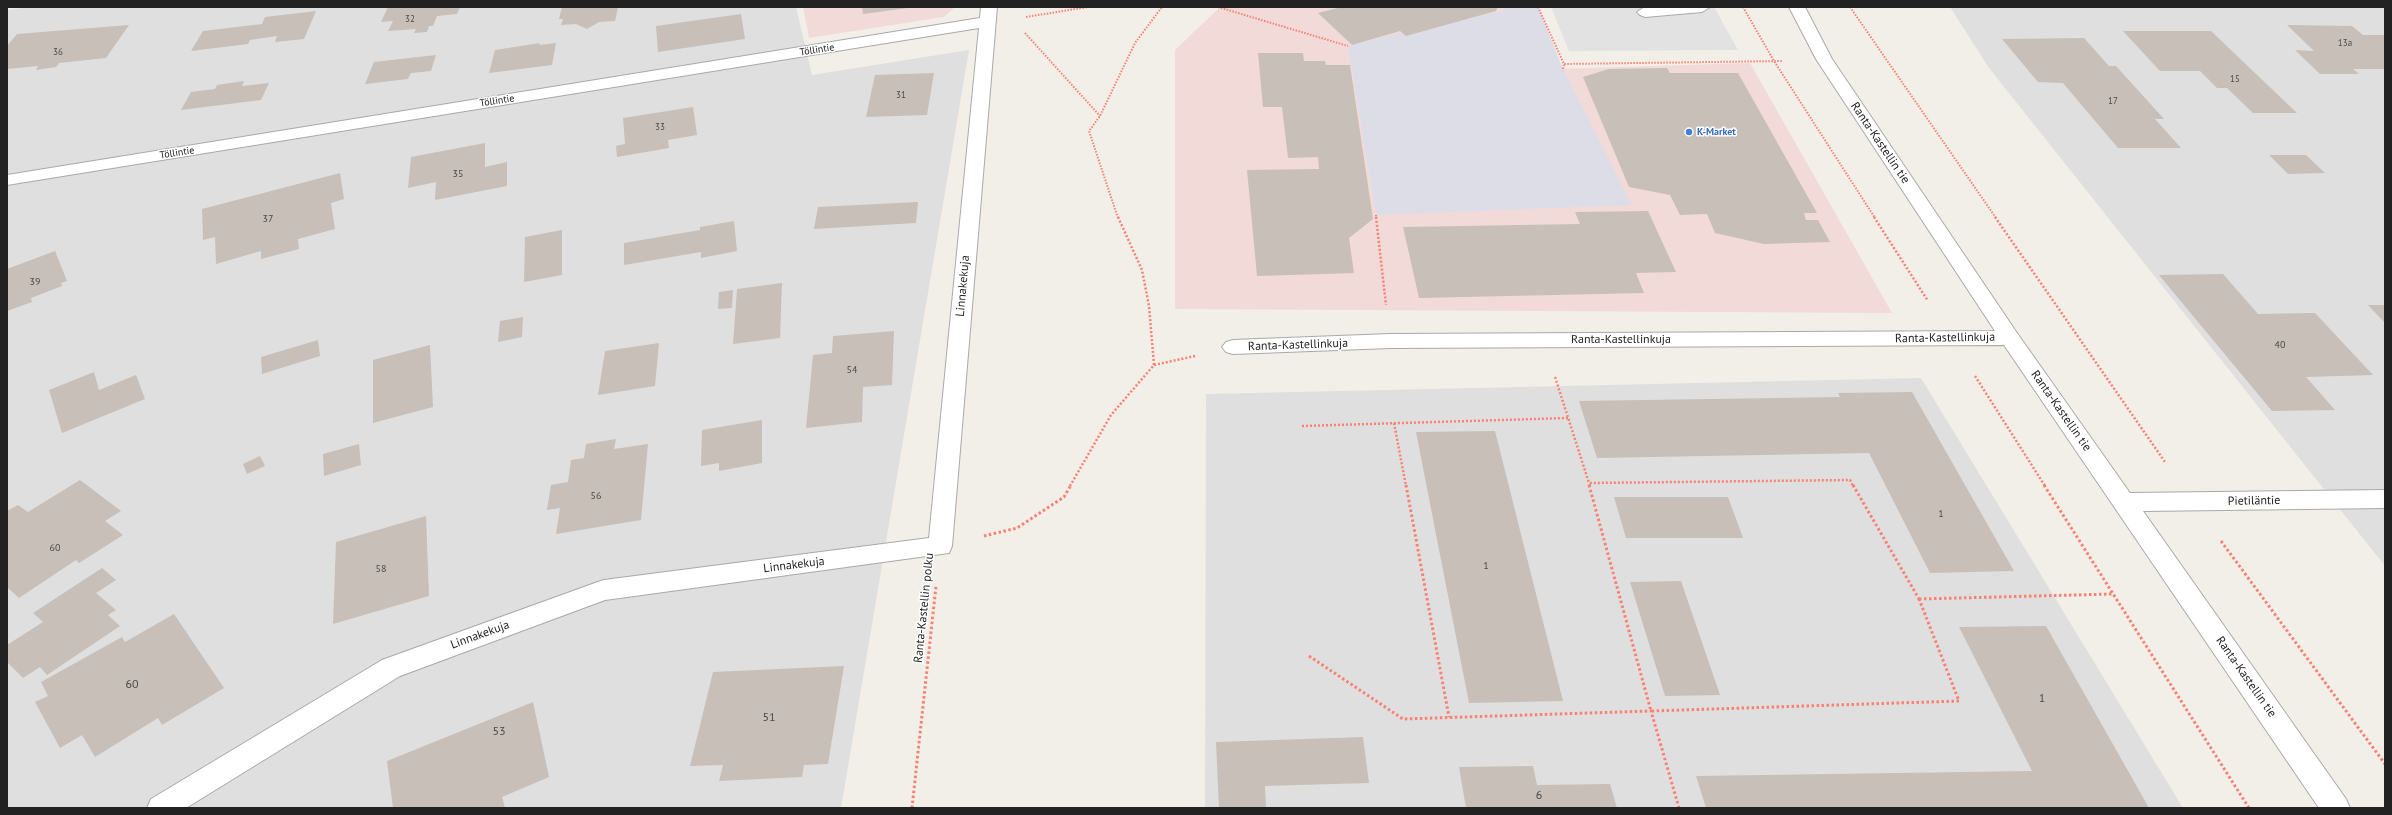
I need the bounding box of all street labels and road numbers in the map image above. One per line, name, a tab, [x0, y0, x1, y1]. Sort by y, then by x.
street label: Töllintie	[799, 41, 835, 59]
street label: Töllintie	[479, 92, 515, 110]
street label: Ranta-Kastellin tie	[1847, 99, 1913, 187]
street label: Töllintie	[159, 144, 195, 162]
street label: Linnakekuja	[953, 255, 973, 317]
street label: Ranta-Kastellinkuja	[1895, 330, 1995, 346]
street label: Ranta-Kastellinkuja	[1571, 333, 1671, 347]
street label: Ranta-Kastellinkuja	[1248, 336, 1348, 354]
street label: Ranta-Kastellin tie	[2028, 368, 2094, 454]
street label: Pietiläntie	[2228, 493, 2280, 509]
street label: Ranta-Kastellin polku	[911, 552, 937, 664]
street label: Linnakekuja	[763, 554, 825, 576]
street label: Linnakekuja	[449, 618, 511, 652]
street label: Ranta-Kastellin tie	[2213, 634, 2279, 720]

